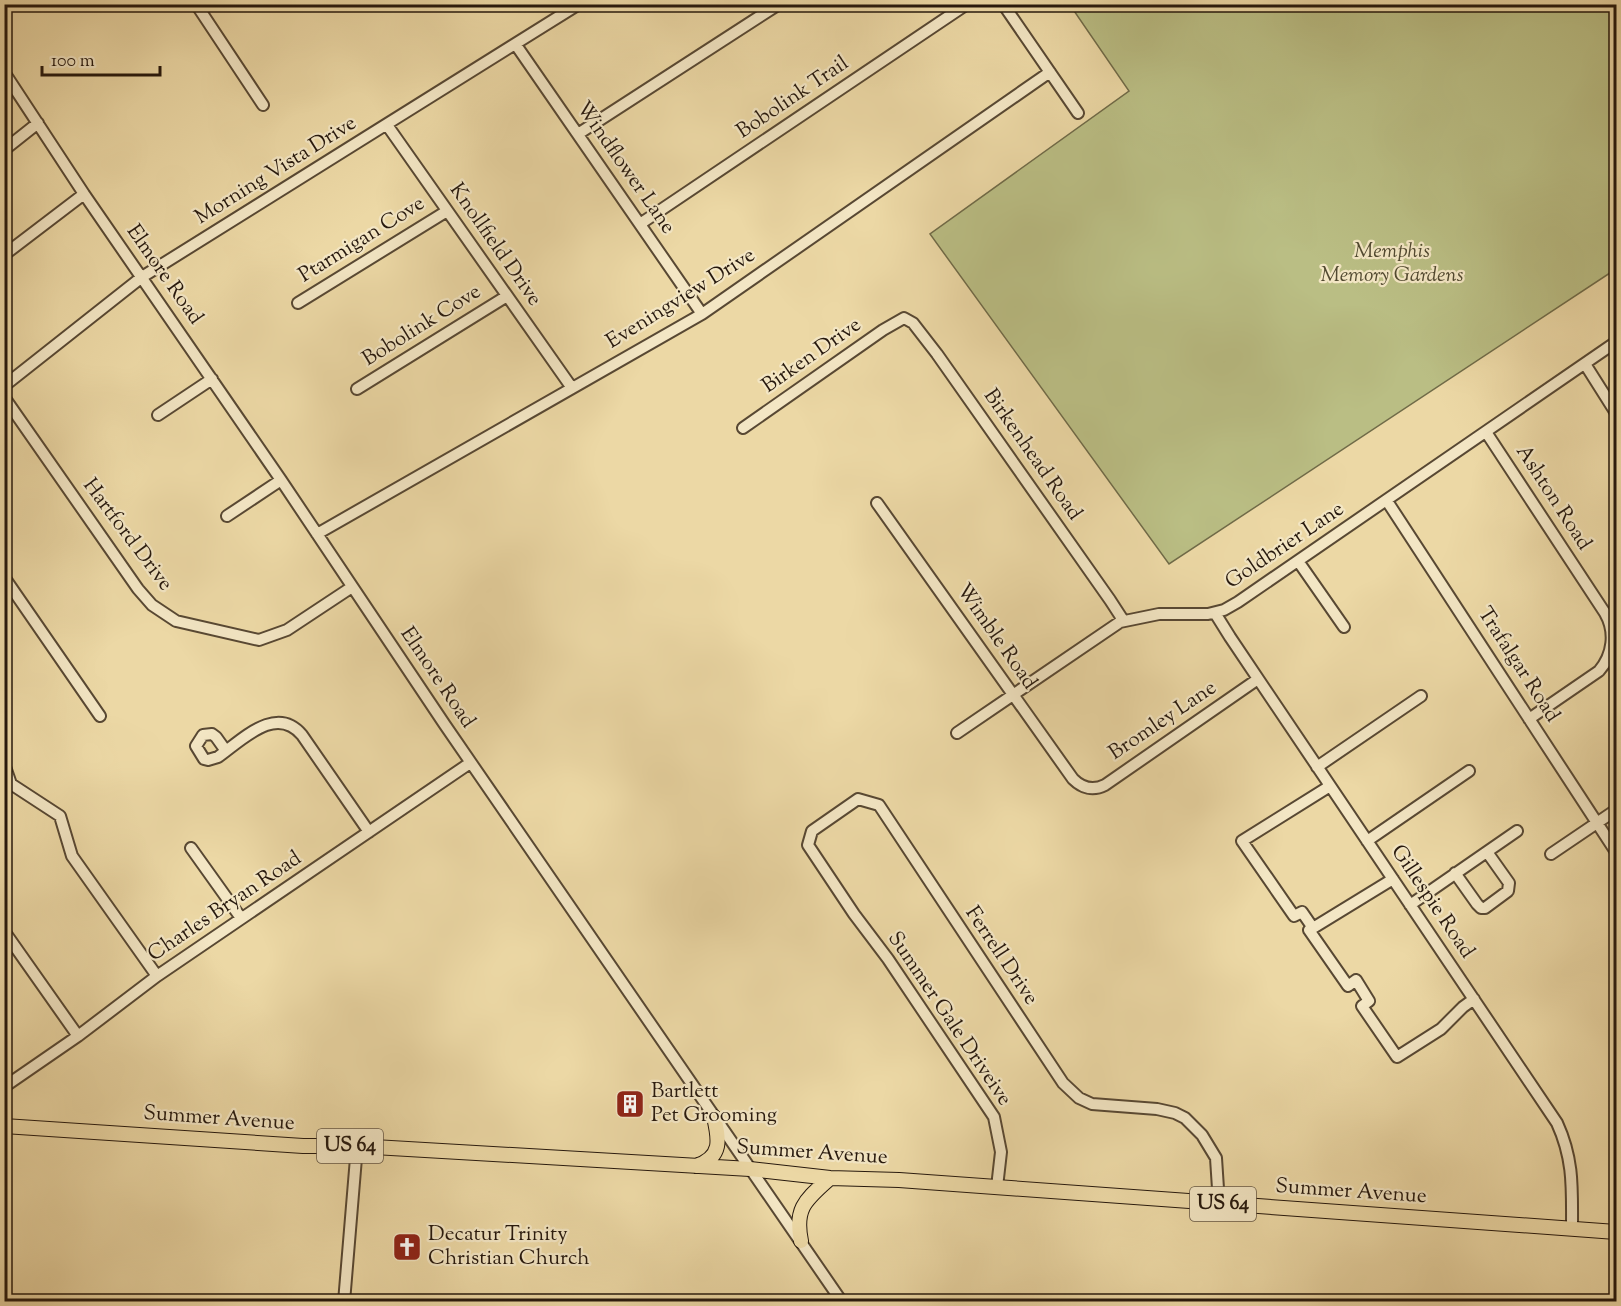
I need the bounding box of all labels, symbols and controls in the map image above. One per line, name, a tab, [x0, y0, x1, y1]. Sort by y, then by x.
scale bar	[42, 39, 160, 77]
text: 100 m	[51, 49, 95, 75]
street label: Bobolink Trail	[731, 49, 855, 147]
street label: Windflower Lane	[568, 96, 682, 240]
street label: Morning Vista Drive	[189, 109, 363, 233]
street label: Knollfield Drive	[441, 177, 549, 313]
street label: Ptarmigan Cove	[293, 189, 431, 291]
street label: Elmore Road	[118, 219, 210, 331]
park label: Memphis Memory Gardens	[1321, 237, 1464, 291]
street label: Eveningview Drive	[601, 241, 761, 357]
street label: Bobolink Cove	[357, 278, 487, 374]
street label: Birken Drive	[756, 311, 868, 401]
street label: Birkenhead Road	[975, 383, 1089, 527]
street label: Ashton Road	[1508, 439, 1598, 557]
street label: Hartford Drive	[75, 472, 179, 598]
street label: Goldbrier Lane	[1219, 495, 1351, 597]
street label: Wimble Road	[948, 578, 1044, 696]
street label: Trafalgar Road	[1469, 601, 1567, 729]
street label: Elmore Road	[392, 621, 482, 735]
street label: Bromley Lane	[1103, 674, 1223, 768]
street label: Gillespie Road	[1383, 839, 1481, 965]
street label: Charles Bryan Road	[142, 844, 308, 970]
street label: Ferrell Drive	[957, 901, 1045, 1011]
street label: Summer Gale Driveive	[879, 926, 1019, 1112]
place label: Bartlett Pet Grooming	[651, 1077, 777, 1131]
building icon: Bartlett Pet Grooming	[614, 1088, 646, 1120]
street label: Summer Avenue	[142, 1099, 296, 1139]
road number: US 64	[317, 1129, 383, 1163]
street label: Summer Avenue	[735, 1133, 889, 1173]
street label: Summer Avenue	[1274, 1172, 1428, 1212]
road number: US 64	[1190, 1187, 1256, 1221]
place label: Decatur Trinity Christian Church	[428, 1220, 590, 1274]
church icon: Decatur Trinity Christian Church	[391, 1231, 423, 1263]

